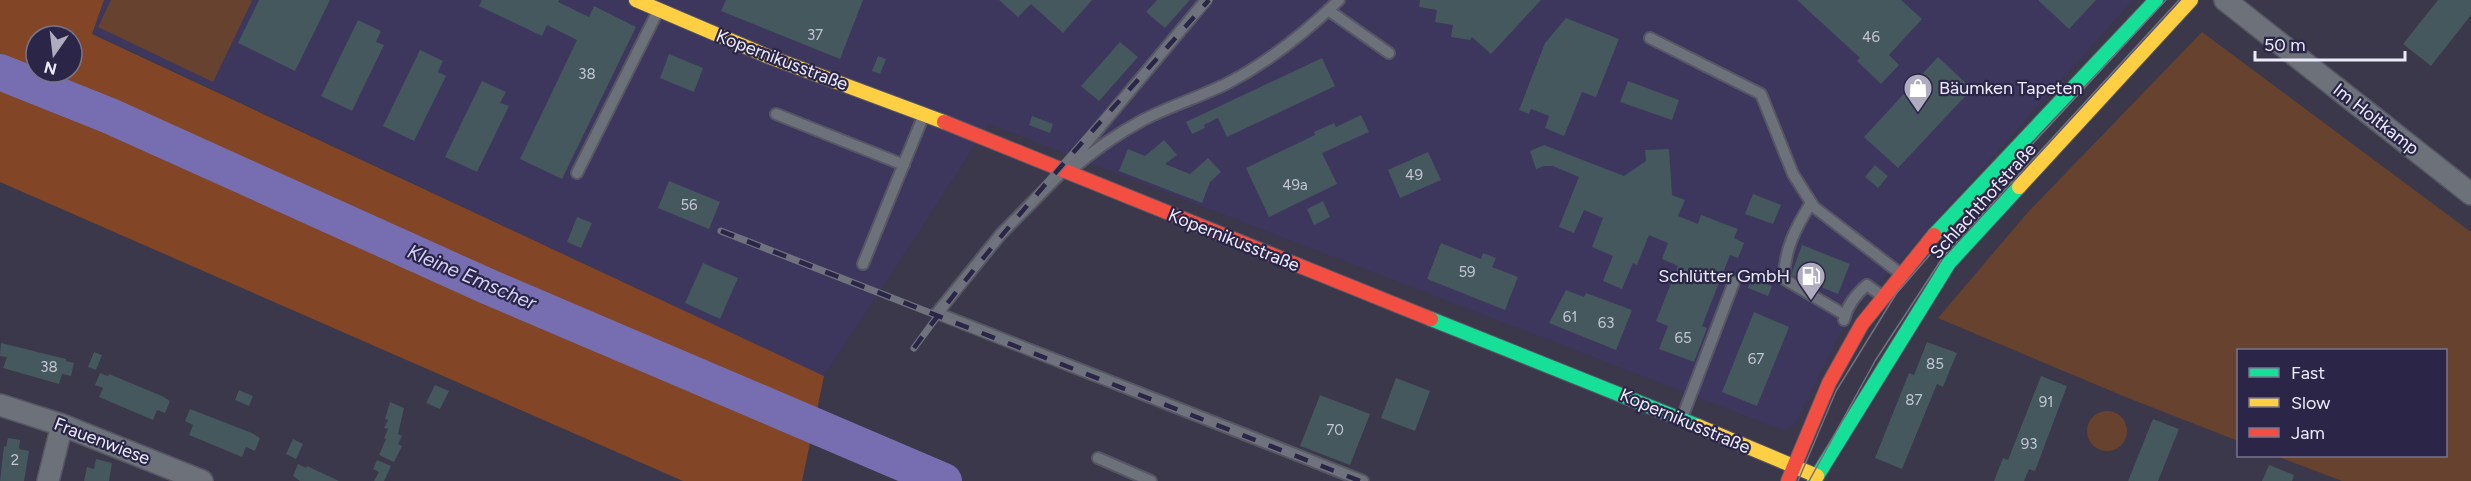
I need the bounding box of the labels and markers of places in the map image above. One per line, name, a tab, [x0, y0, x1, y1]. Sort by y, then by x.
shop icon: Bäumken Tapeten	[1902, 72, 1934, 114]
place label: Bäumken Tapeten	[1939, 77, 2082, 99]
fuel station icon: Schlütter GmbH	[1795, 260, 1827, 302]
place label: Schlütter GmbH	[1658, 265, 1790, 287]

